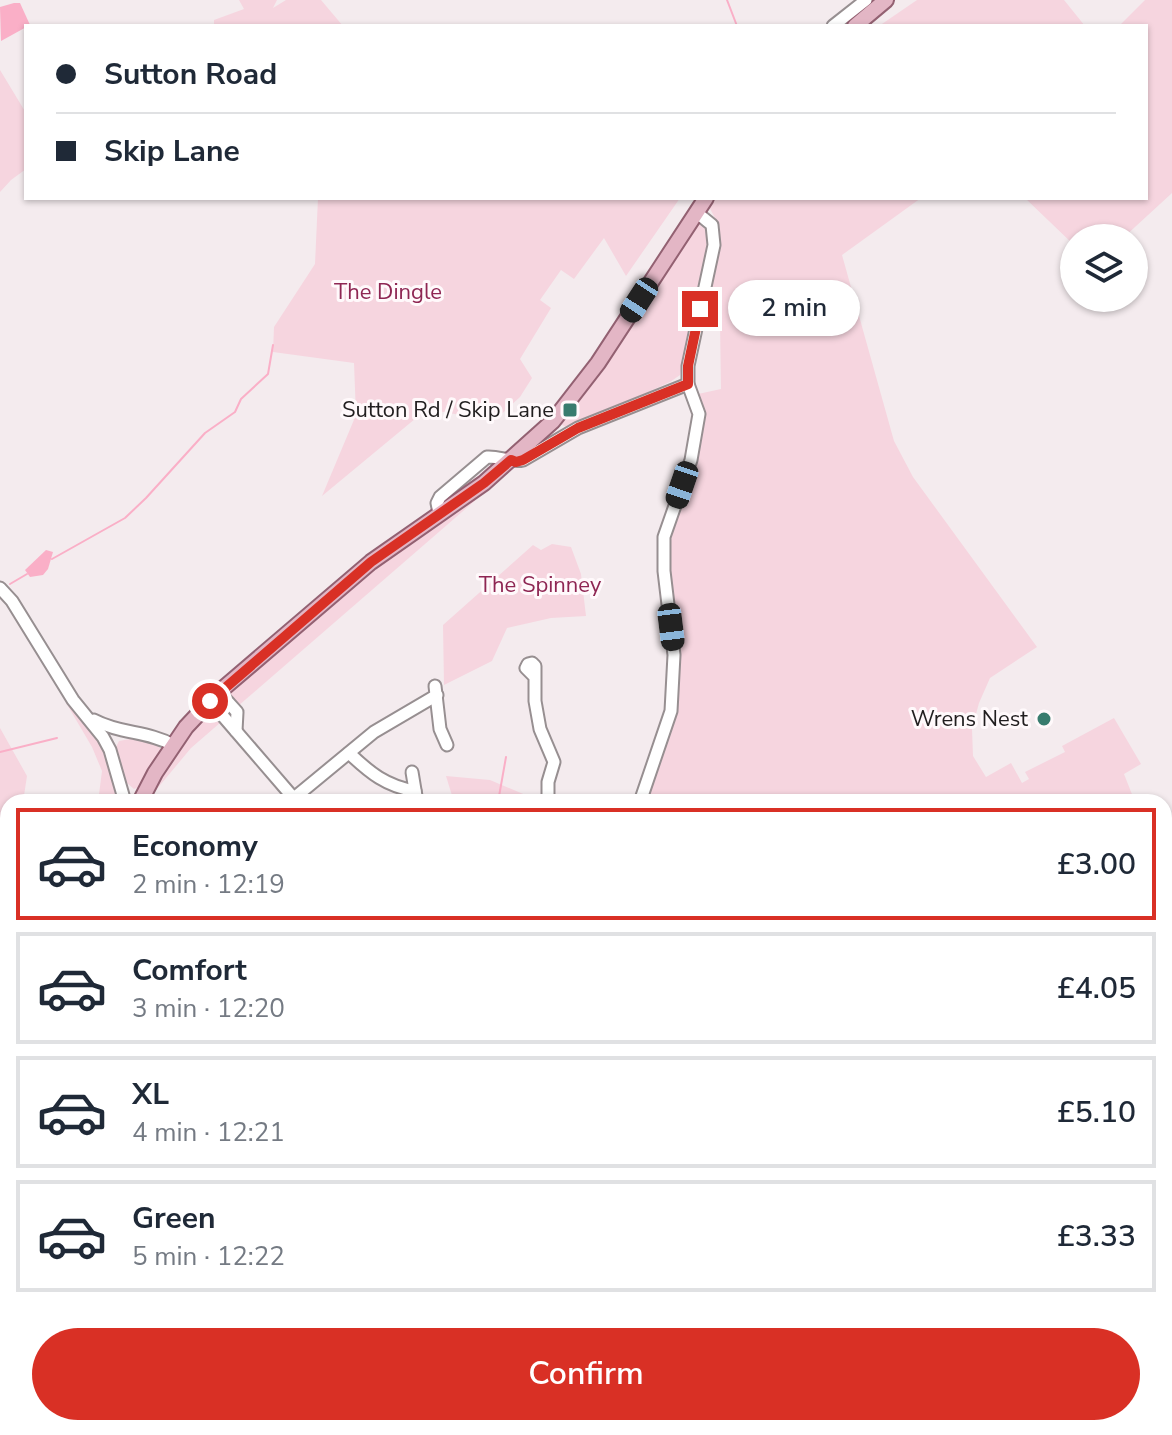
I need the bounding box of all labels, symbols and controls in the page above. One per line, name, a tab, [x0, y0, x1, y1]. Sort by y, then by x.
text: Sutton Road	[104, 54, 277, 95]
text: Skip Lane	[104, 131, 240, 172]
map controls	[1060, 224, 1148, 312]
button: layers	[1060, 224, 1148, 312]
car	[616, 273, 662, 327]
park label: The Dingle	[334, 277, 442, 307]
callout: 2 min	[728, 281, 860, 337]
text: 2 min	[761, 290, 827, 325]
route end	[682, 291, 718, 327]
place label: Sutton Rd / Skip Lane	[342, 395, 554, 425]
marker: Sutton Rd / Skip Lane	[561, 401, 579, 419]
car	[663, 458, 701, 512]
park label: The Spinney	[479, 570, 602, 600]
car	[656, 602, 686, 652]
route start	[192, 683, 228, 719]
place label: Wrens Nest	[911, 704, 1028, 734]
marker: Wrens Nest	[1035, 710, 1053, 728]
text: Economy	[132, 826, 258, 867]
icon: car	[36, 828, 108, 900]
text: £3.00	[1057, 844, 1136, 885]
text: 2 min · 12:19	[132, 867, 285, 902]
text: Comfort	[132, 950, 247, 991]
icon: car	[36, 952, 108, 1024]
text: £4.05	[1057, 968, 1136, 1009]
text: 3 min · 12:20	[132, 991, 285, 1026]
text: XL	[132, 1074, 169, 1115]
icon: car	[36, 1076, 108, 1148]
text: £5.10	[1057, 1092, 1136, 1133]
text: 4 min · 12:21	[132, 1115, 285, 1150]
text: Green	[132, 1198, 216, 1239]
icon: car	[36, 1200, 108, 1272]
text: £3.33	[1057, 1216, 1136, 1257]
text: 5 min · 12:22	[132, 1239, 285, 1274]
button: Confirm	[32, 1328, 1140, 1420]

